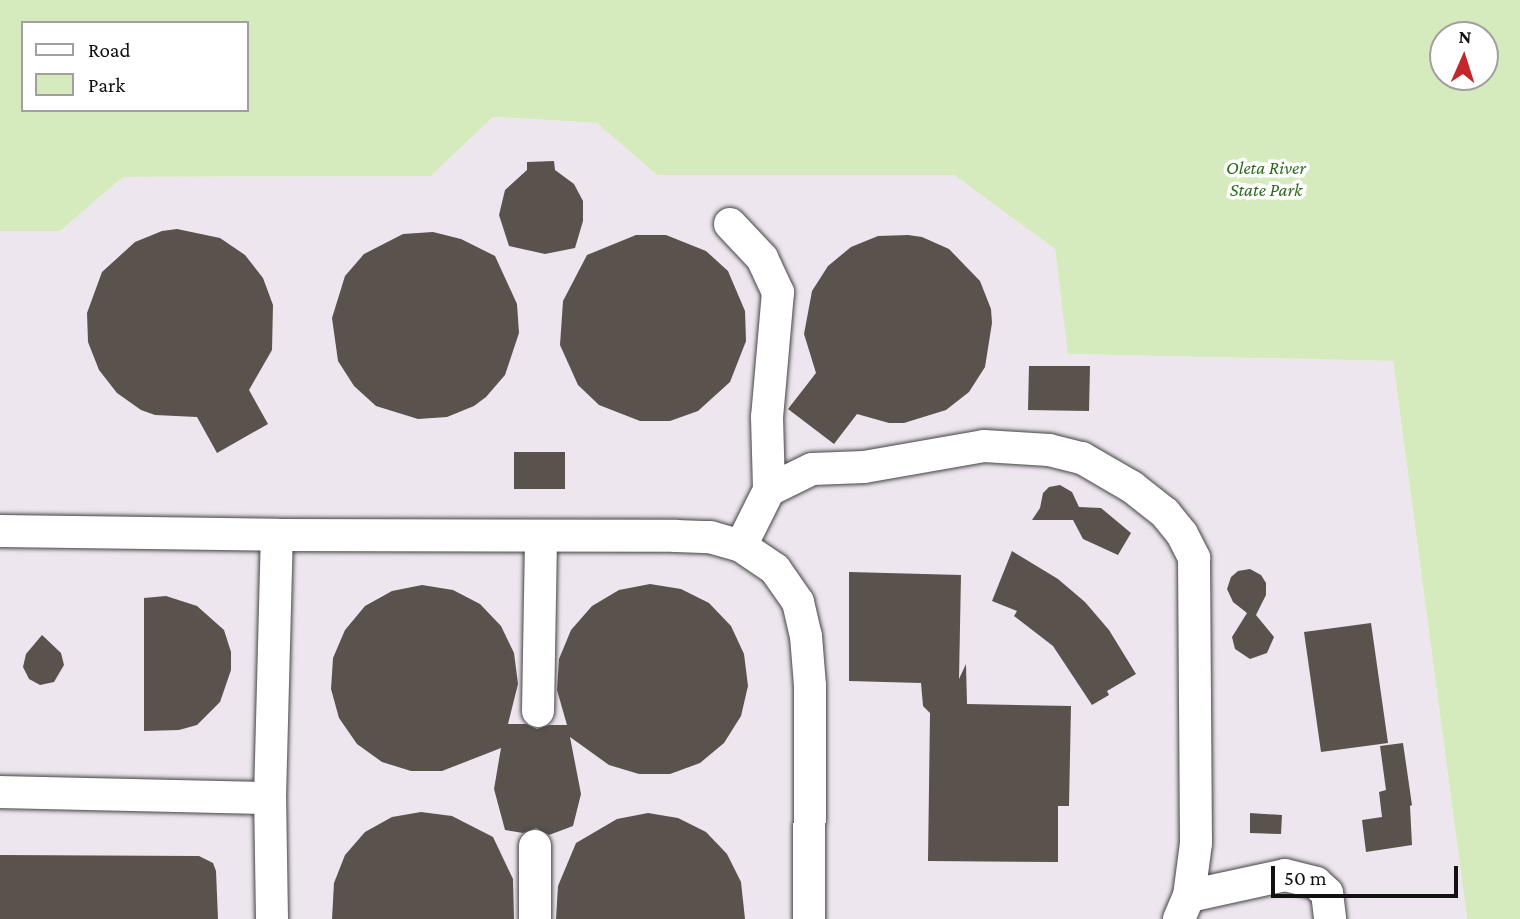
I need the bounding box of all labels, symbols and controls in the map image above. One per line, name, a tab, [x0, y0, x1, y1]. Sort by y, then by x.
legend	[21, 21, 248, 112]
north arrow	[1429, 21, 1499, 91]
text: N	[1458, 26, 1472, 47]
text: Road	[88, 38, 131, 62]
text: Park	[88, 73, 125, 97]
park label: Oleta River State Park	[1226, 157, 1306, 201]
scale bar	[1275, 852, 1462, 896]
text: 50 m	[1284, 866, 1327, 890]

